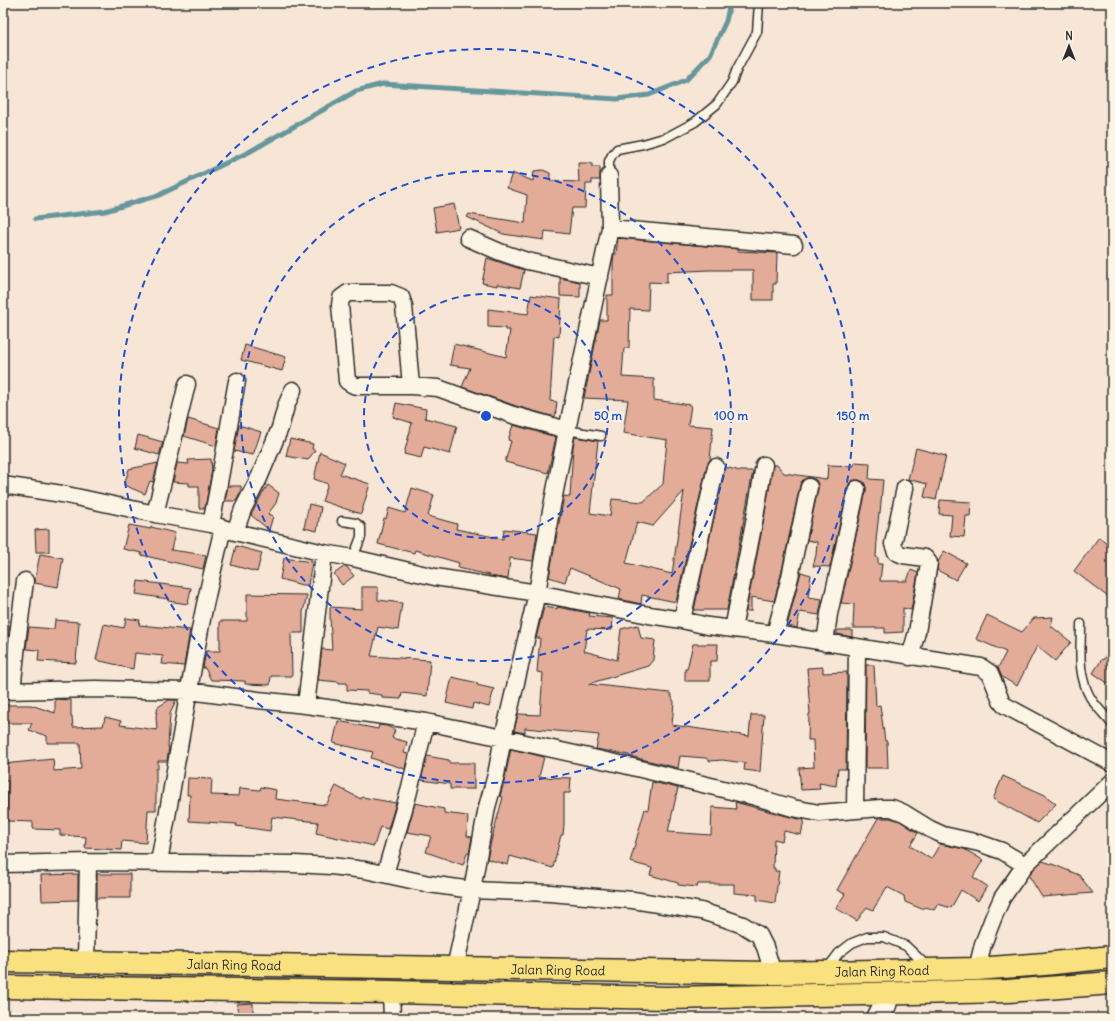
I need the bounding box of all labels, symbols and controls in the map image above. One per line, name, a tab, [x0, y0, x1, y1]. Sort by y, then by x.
north arrow	[1049, 26, 1089, 66]
text: N	[1065, 29, 1073, 43]
text: 50 m	[594, 408, 623, 423]
text: 100 m	[714, 408, 748, 423]
text: 150 m	[837, 408, 870, 423]
centre of rings	[479, 409, 493, 423]
street label: Jalan Ring Road	[187, 956, 282, 974]
street label: Jalan Ring Road	[510, 961, 606, 979]
street label: Jalan Ring Road	[834, 962, 930, 981]

